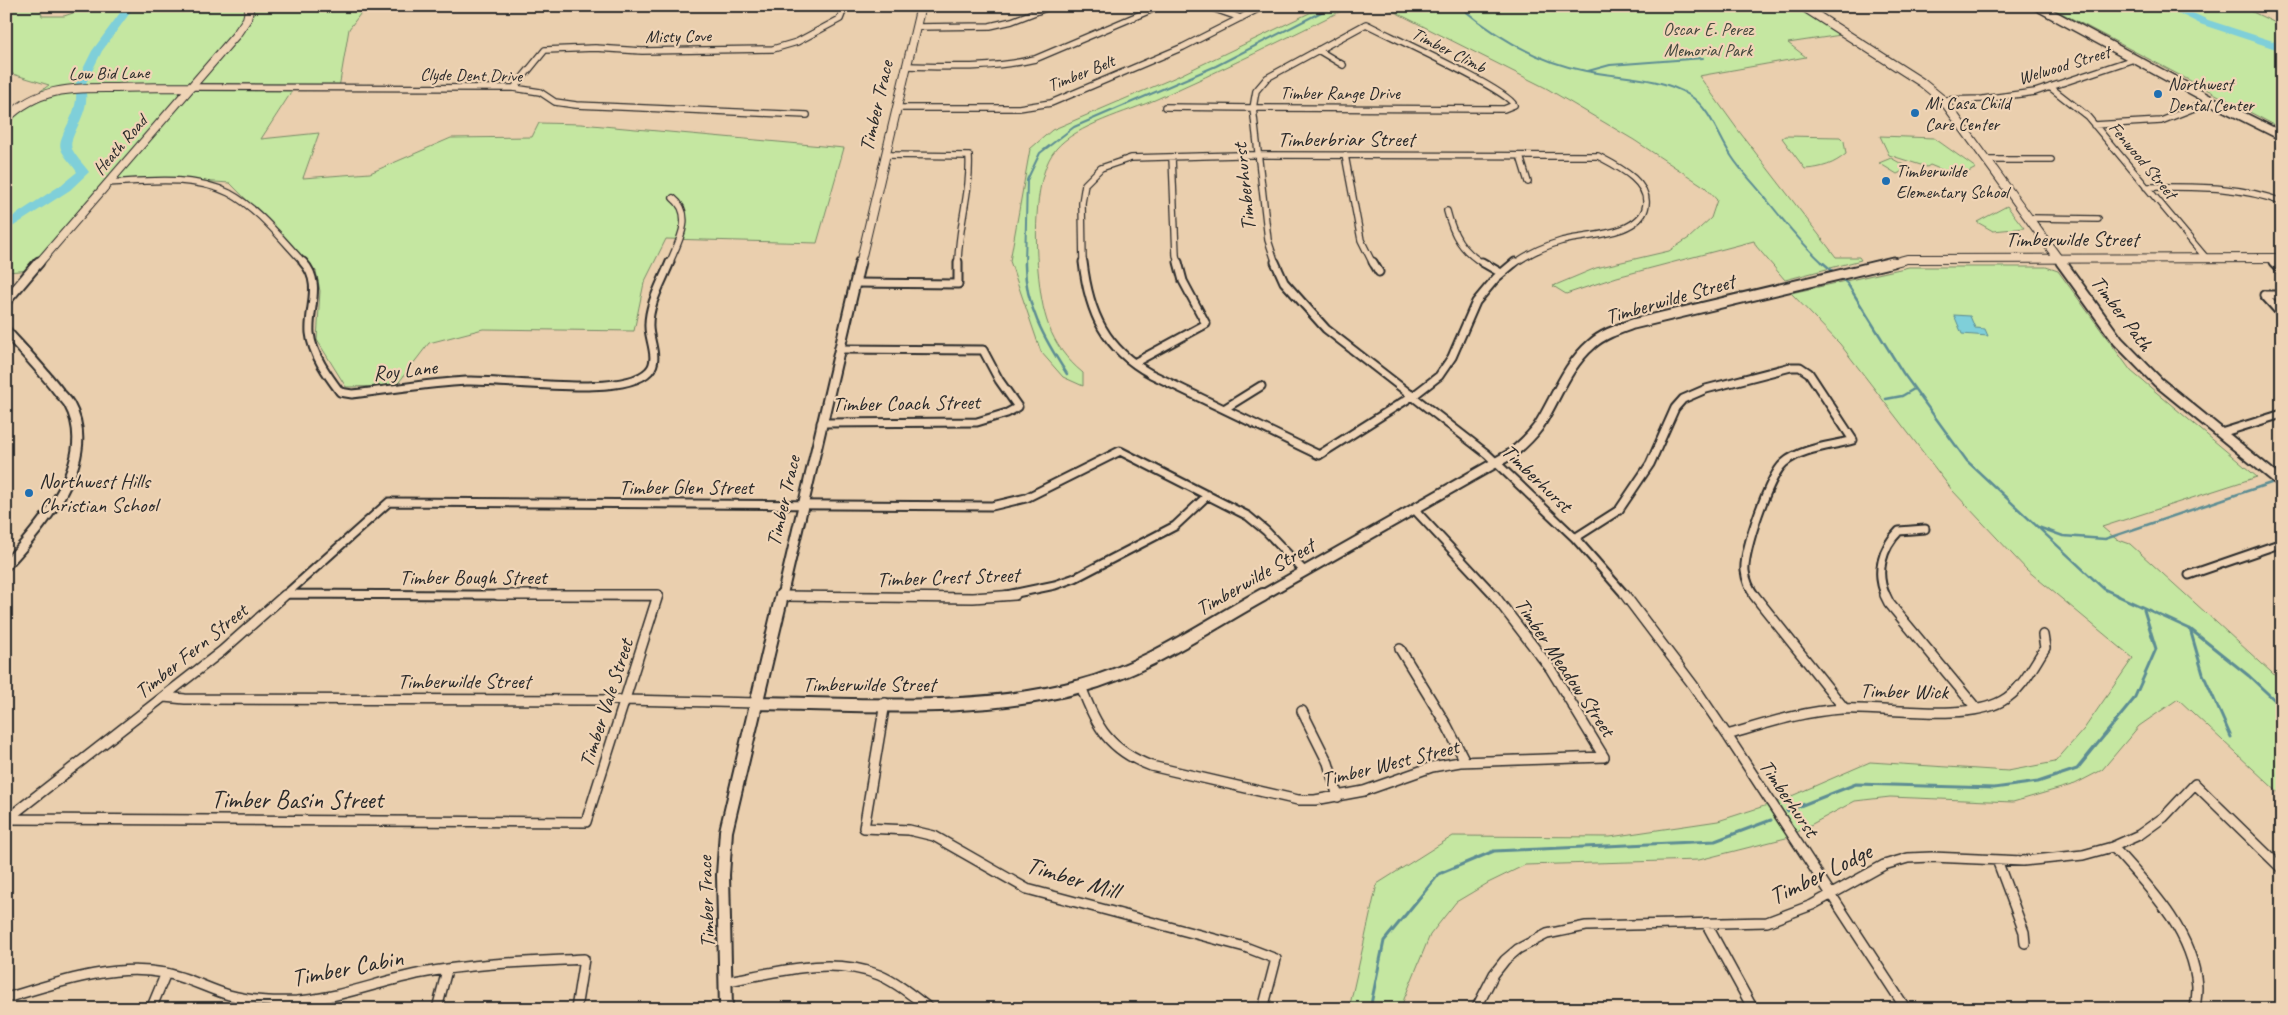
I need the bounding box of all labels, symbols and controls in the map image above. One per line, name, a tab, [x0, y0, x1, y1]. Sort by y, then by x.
park label: Oscar E. Perez Memorial Park	[1663, 18, 1755, 61]
street label: Timber Climb	[1408, 22, 1491, 79]
street label: Misty Cove	[645, 24, 712, 48]
street label: Welwood Street	[2015, 40, 2115, 89]
street label: Timber Belt	[1044, 49, 1120, 96]
street label: Timber Trace	[853, 56, 900, 154]
street label: Low Bid Lane	[69, 61, 151, 85]
street label: Clyde Dent Drive	[420, 63, 523, 87]
place label: Northwest Dental Center	[2168, 73, 2255, 116]
street label: Timber Range Drive	[1280, 82, 1401, 104]
marker: Northwest Dental Center	[2152, 88, 2164, 100]
place label: Mi Casa Child Care Center	[1925, 92, 2013, 135]
marker: Mi Casa Child Care Center	[1909, 107, 1921, 119]
street label: Heath Road	[88, 108, 154, 179]
street label: Fenwood Street	[2104, 117, 2184, 206]
street label: Timberbriar Street	[1277, 126, 1418, 152]
street label: Timberhurst	[1226, 140, 1262, 232]
place label: Timberwilde Elementary School	[1896, 160, 2011, 203]
marker: Timberwilde Elementary School	[1880, 175, 1892, 187]
street label: Timberwilde Street	[2005, 226, 2142, 252]
street label: Timberwilde Street	[1602, 267, 1740, 330]
street label: Timber Path	[2085, 270, 2160, 357]
street label: Roy Lane	[372, 354, 439, 386]
street label: Timber Coach Street	[832, 389, 982, 417]
street label: Timberhurst	[1496, 438, 1579, 519]
street label: Timber Trace	[760, 451, 807, 549]
place label: Northwest Hills Christian School	[39, 468, 161, 518]
street label: Timber Glen Street	[619, 474, 755, 500]
marker: Northwest Hills Christian School	[23, 487, 35, 499]
street label: Timberwilde Street	[1191, 531, 1322, 622]
street label: Timber Crest Street	[876, 561, 1023, 592]
street label: Timber Bough Street	[399, 564, 549, 590]
street label: Timber Meadow Street	[1509, 593, 1622, 743]
street label: Timber Fern Street	[129, 596, 254, 704]
street label: Timber Vale Street	[573, 634, 640, 770]
street label: Timberwilde Street	[397, 668, 534, 694]
street label: Timberwilde Street	[802, 671, 939, 697]
street label: Timber Wick	[1860, 677, 1950, 705]
street label: Timber West Street	[1319, 733, 1463, 793]
street label: Timberhurst	[1754, 754, 1826, 843]
street label: Timber Basin Street	[211, 784, 386, 816]
street label: Timber Lodge	[1764, 834, 1879, 912]
street label: Timber Mill	[1022, 849, 1128, 909]
street label: Timber Trace	[691, 853, 721, 949]
street label: Timber Cabin	[289, 941, 406, 994]

